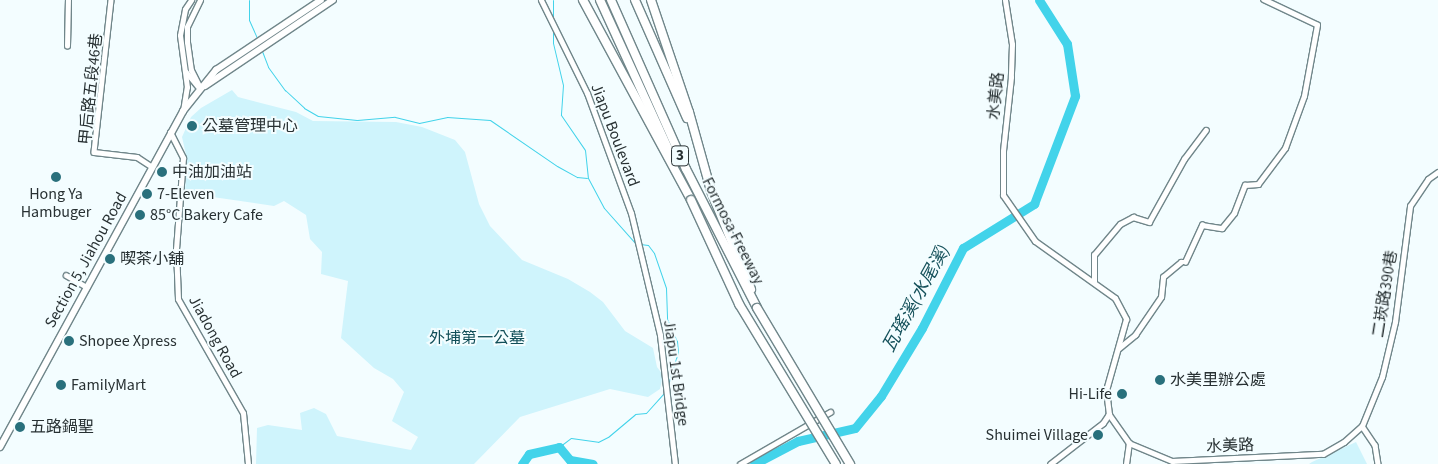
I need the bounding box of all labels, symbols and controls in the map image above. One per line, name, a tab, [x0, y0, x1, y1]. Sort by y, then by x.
street label: 甲后路五段46巷	[76, 32, 106, 146]
street label: 水美路	[984, 71, 1008, 121]
street label: Jiapu Boulevard	[587, 81, 643, 189]
place label: 公墓管理中心	[202, 116, 298, 136]
marker: 公墓管理中心	[186, 120, 198, 132]
road number: 3	[670, 144, 690, 168]
place label: 中油加油站	[172, 162, 252, 182]
marker: 中油加油站	[156, 166, 168, 178]
marker: Hong Ya Hambuger	[50, 171, 62, 183]
street label: Formosa Freeway	[698, 174, 768, 288]
place label: Hong Ya Hambuger	[21, 184, 91, 222]
place label: 7-Eleven	[157, 184, 215, 204]
marker: 7-Eleven	[141, 188, 153, 200]
street label: Section 5, Jiahou Road	[41, 189, 131, 331]
place label: 85°C Bakery Cafe	[150, 205, 263, 225]
marker: 85°C Bakery Cafe	[134, 209, 146, 221]
water label: 瓦瑤溪(水尾溪)	[879, 242, 955, 356]
place label: 喫茶小舖	[120, 249, 184, 269]
street label: 二崁路390巷	[1369, 249, 1401, 339]
marker: 喫茶小舖	[104, 253, 116, 265]
street label: Jiadong Road	[184, 292, 246, 382]
street label: Jiapu 1st Bridge	[659, 319, 693, 427]
park label: 外埔第一公墓	[429, 328, 525, 348]
place label: Shopee Xpress	[79, 331, 177, 351]
marker: Shopee Xpress	[63, 335, 75, 347]
place label: 水美里辦公處	[1170, 370, 1266, 390]
marker: 水美里辦公處	[1154, 374, 1166, 386]
place label: FamilyMart	[71, 375, 146, 395]
marker: FamilyMart	[55, 379, 67, 391]
place label: Hi-Life	[1068, 384, 1112, 404]
marker: Hi-Life	[1116, 388, 1128, 400]
place label: 五路鍋聖	[30, 417, 94, 437]
marker: 五路鍋聖	[14, 421, 26, 433]
place label: Shuimei Village	[986, 425, 1088, 445]
marker: Shuimei Village	[1092, 429, 1104, 441]
street label: 水美路	[1206, 436, 1254, 456]

